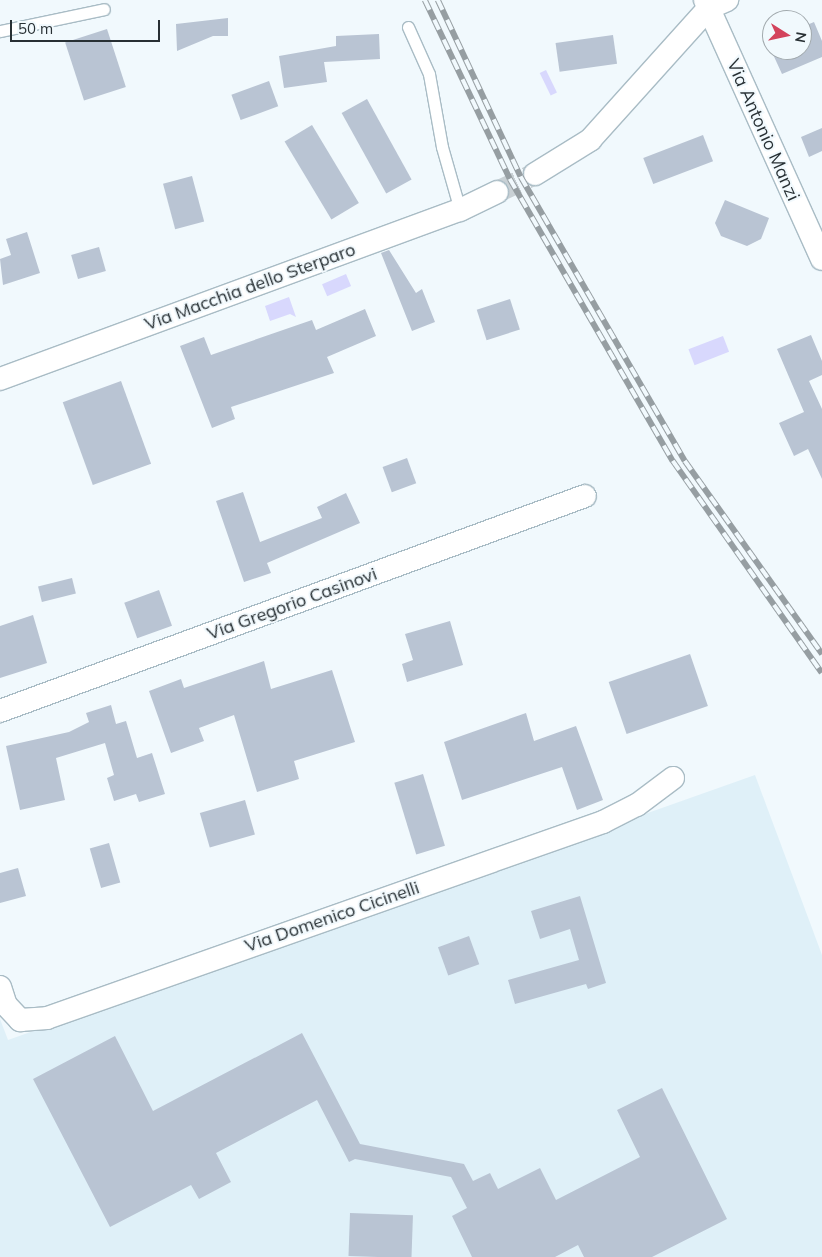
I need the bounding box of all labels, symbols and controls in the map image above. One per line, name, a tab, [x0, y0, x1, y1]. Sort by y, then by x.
scale bar	[12, 10, 162, 42]
north arrow	[762, 10, 812, 60]
text: 50 m	[18, 19, 53, 38]
text: N	[791, 31, 811, 44]
street label: Via Antonio Manzi	[722, 56, 804, 204]
street label: Via Macchia dello Sterparo	[142, 239, 358, 335]
street label: Via Gregorio Casinovi	[204, 563, 380, 645]
street label: Via Domenico Cicinelli	[242, 877, 422, 957]

